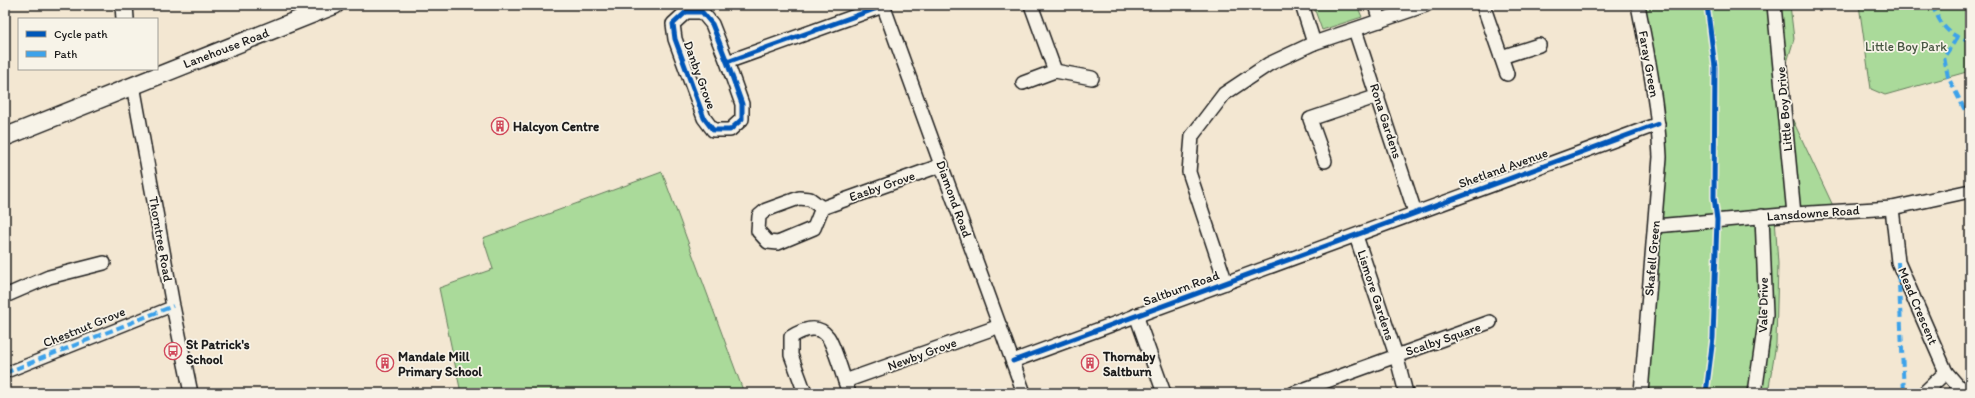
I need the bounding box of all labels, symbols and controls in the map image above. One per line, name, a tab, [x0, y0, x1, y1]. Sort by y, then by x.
legend	[18, 18, 158, 70]
street label: Lanehouse Road	[181, 25, 271, 71]
text: Cycle path	[54, 27, 108, 41]
street label: Faray Green	[1636, 29, 1662, 99]
street label: Danby Grove	[681, 39, 719, 111]
park label: Little Boy Park	[1865, 39, 1947, 54]
text: Path	[54, 47, 77, 61]
street label: Little Boy Drive	[1773, 66, 1795, 152]
street label: Rona Gardens	[1367, 82, 1405, 161]
building icon: Halcyon Centre	[490, 116, 510, 136]
place label: Halcyon Centre	[513, 119, 599, 135]
street label: Shetland Avenue	[1456, 145, 1550, 191]
street label: Diamond Road	[933, 158, 975, 240]
street label: Easby Grove	[847, 168, 917, 204]
street label: Thorntree Road	[146, 195, 176, 283]
street label: Lansdowne Road	[1766, 202, 1860, 224]
street label: Skafell Green	[1641, 219, 1663, 296]
street label: Lismore Gardens	[1354, 248, 1398, 342]
street label: Mead Crescent	[1895, 265, 1941, 347]
street label: Saltburn Road	[1141, 267, 1221, 309]
street label: Vale Drive	[1755, 277, 1771, 333]
street label: Chestnut Grove	[41, 304, 127, 350]
street label: Scalby Square	[1403, 319, 1483, 359]
street label: Newby Grove	[885, 335, 959, 373]
place label: St Patrick's School	[186, 337, 250, 367]
bus stop icon: St Patrick's School	[163, 341, 183, 361]
place label: Mandale Mill Primary School	[398, 349, 482, 380]
place label: Thornaby Saltburn	[1102, 349, 1156, 379]
building icon: Mandale Mill Primary School	[375, 353, 395, 373]
building icon: Thornaby Saltburn	[1080, 353, 1100, 373]

